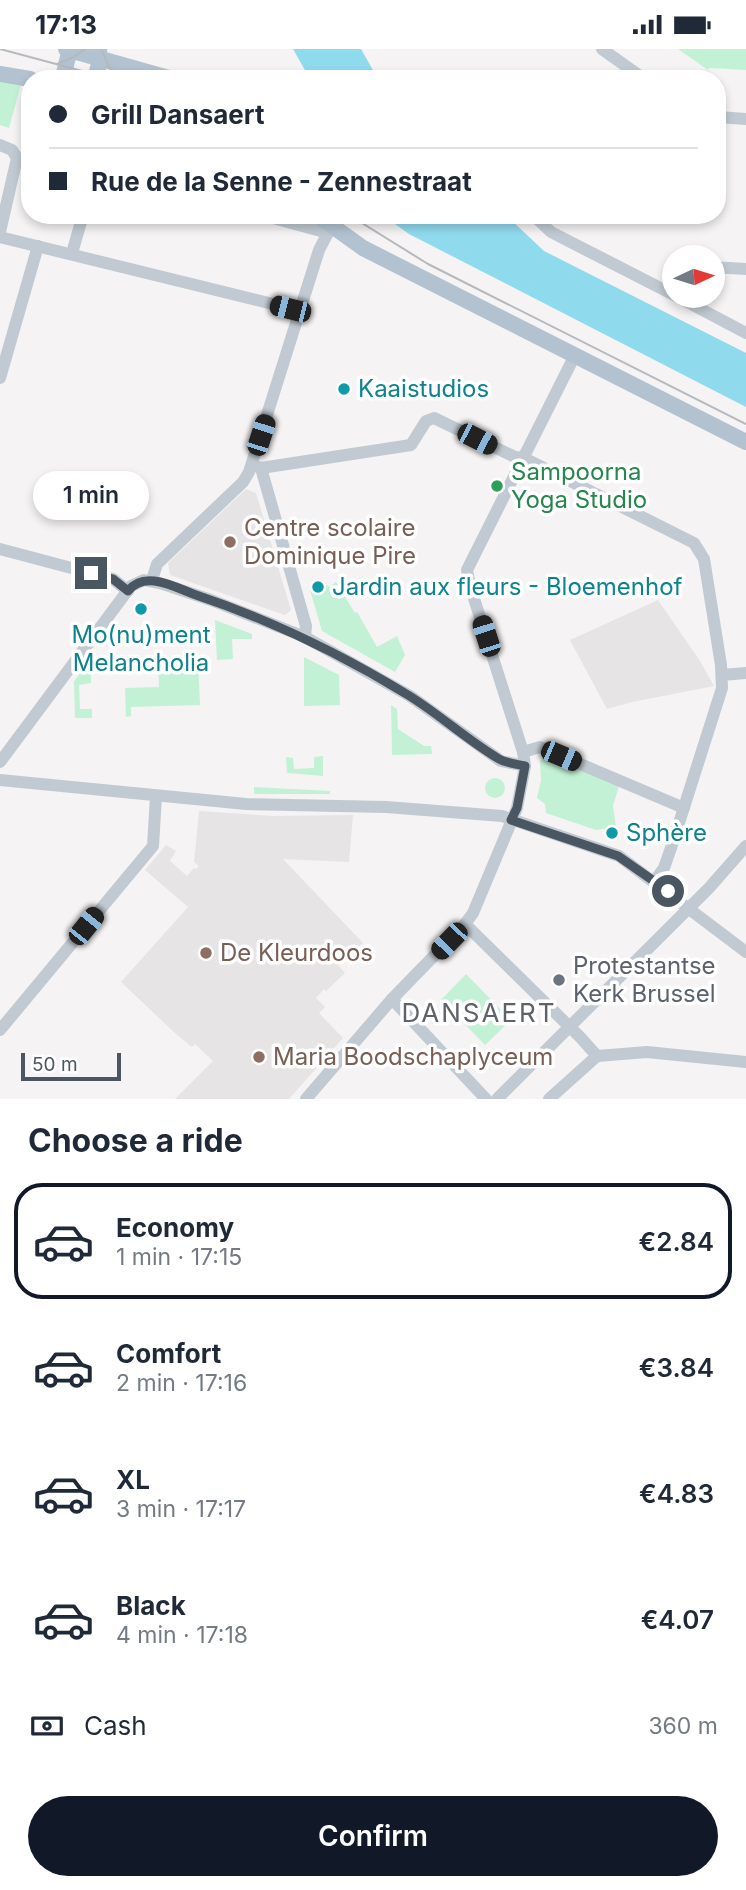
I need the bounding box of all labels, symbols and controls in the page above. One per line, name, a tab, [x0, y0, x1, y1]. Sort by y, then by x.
text: 17:13	[35, 9, 97, 40]
text: Grill Dansaert	[91, 99, 264, 130]
text: Rue de la Senne - Zennestraat	[91, 166, 472, 197]
north arrow	[662, 245, 724, 308]
map controls	[662, 245, 725, 308]
car	[268, 294, 313, 324]
place label: Kaaistudios	[358, 374, 489, 403]
marker: Kaaistudios	[336, 381, 352, 397]
car	[245, 412, 278, 458]
car	[454, 420, 501, 458]
place label: Sampoorna Yoga Studio	[511, 457, 647, 514]
callout: 1 min	[33, 471, 149, 521]
marker: Sampoorna Yoga Studio	[489, 478, 505, 494]
text: 1 min	[63, 481, 119, 509]
place label: Centre scolaire Dominique Pire	[244, 513, 416, 570]
marker: Centre scolaire Dominique Pire	[222, 534, 238, 550]
route end	[75, 557, 107, 589]
place label: Jardin aux fleurs - Bloemenhof	[332, 572, 683, 601]
marker: Jardin aux fleurs - Bloemenhof	[310, 579, 326, 595]
marker: Mo(nu)ment Melancholia	[133, 601, 149, 617]
car	[470, 613, 503, 659]
place label: Mo(nu)ment Melancholia	[72, 620, 211, 677]
car	[538, 738, 585, 774]
place label: Sphère	[626, 818, 707, 847]
marker: Sphère	[604, 825, 620, 841]
route start	[652, 875, 684, 907]
car	[65, 903, 108, 949]
car	[427, 919, 472, 963]
place label: De Kleurdoos	[220, 938, 373, 967]
marker: De Kleurdoos	[198, 945, 214, 961]
place label: Protestantse Kerk Brussel	[573, 951, 716, 1008]
marker: Protestantse Kerk Brussel	[551, 972, 567, 988]
district label: DANSAERT	[401, 997, 557, 1028]
place label: Maria Boodschaplyceum	[273, 1042, 553, 1071]
marker: Maria Boodschaplyceum	[251, 1049, 267, 1065]
scale bar	[21, 1050, 121, 1082]
text: 50 m	[32, 1053, 78, 1076]
text: Choose a ride	[28, 1121, 243, 1160]
icon: car	[32, 1210, 95, 1273]
text: Economy	[116, 1212, 234, 1243]
text: €2.84	[639, 1226, 714, 1257]
text: 1 min · 17:15	[116, 1243, 242, 1271]
icon: car	[32, 1336, 95, 1399]
text: Comfort	[116, 1338, 221, 1369]
text: €3.84	[639, 1352, 714, 1383]
text: 2 min · 17:16	[116, 1369, 247, 1397]
icon: car	[32, 1462, 95, 1525]
text: XL	[116, 1464, 150, 1495]
text: €4.83	[639, 1478, 714, 1509]
text: 3 min · 17:17	[116, 1495, 246, 1523]
icon: car	[32, 1588, 95, 1651]
text: Black	[116, 1590, 186, 1621]
text: €4.07	[641, 1604, 714, 1635]
text: 4 min · 17:18	[116, 1621, 248, 1649]
icon: cash	[28, 1707, 66, 1745]
text: Cash	[84, 1710, 147, 1741]
text: 360 m	[648, 1712, 718, 1740]
button: Confirm	[28, 1796, 718, 1876]

